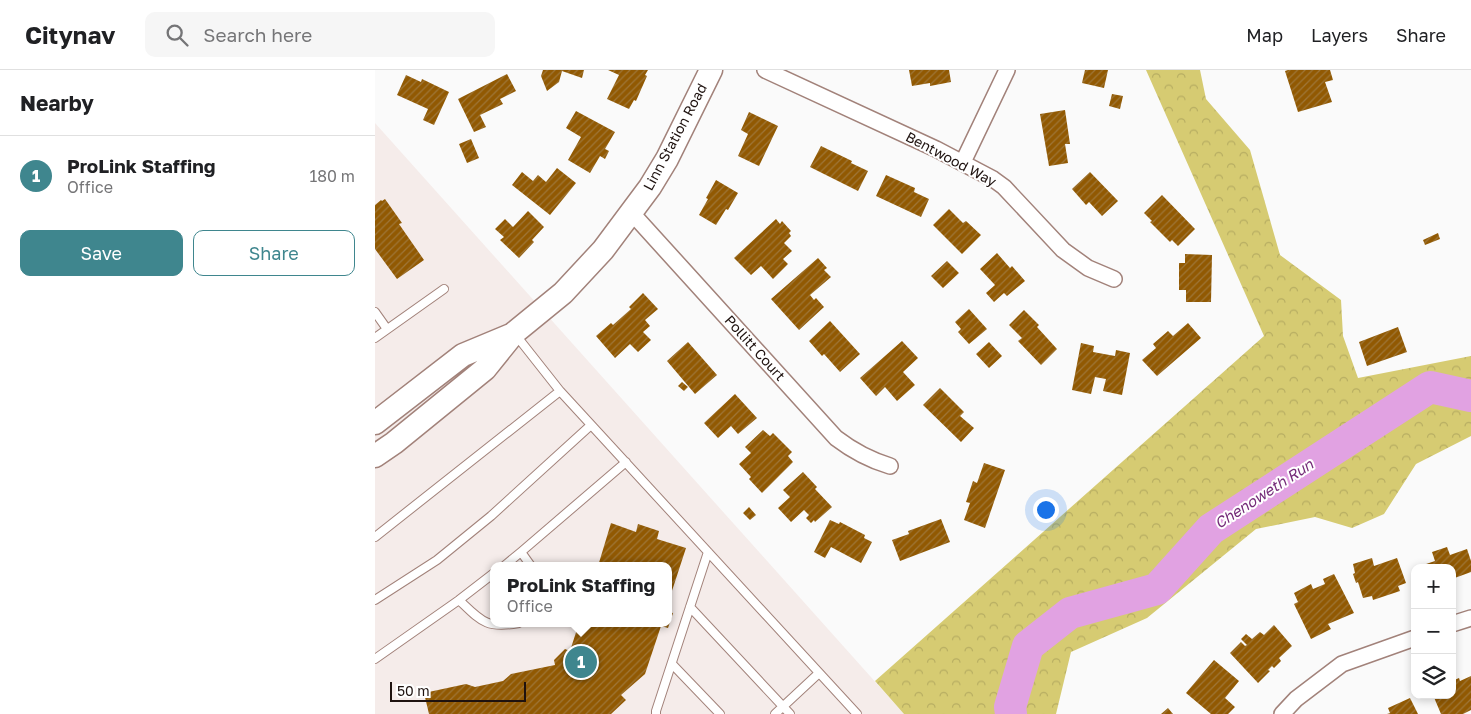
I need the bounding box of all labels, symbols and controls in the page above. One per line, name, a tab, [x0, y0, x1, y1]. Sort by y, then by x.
search box	[145, 12, 495, 57]
text: Citynav	[25, 20, 115, 49]
icon: search	[163, 21, 191, 49]
text: Search here	[203, 23, 312, 46]
text: Map	[1246, 24, 1283, 46]
text: Layers	[1311, 24, 1368, 46]
text: Share	[1396, 24, 1446, 46]
street label: Linn Station Road	[639, 80, 710, 193]
text: Nearby	[20, 90, 94, 116]
street label: Bentwood Way	[903, 128, 1000, 190]
text: ProLink Staffing	[67, 154, 215, 177]
text: 1	[32, 166, 40, 186]
text: 180 m	[309, 166, 355, 186]
text: Office	[67, 177, 113, 197]
button: Save	[20, 230, 183, 276]
button: Share	[193, 230, 355, 276]
street label: Pollitt Court	[721, 311, 789, 384]
water label: Chenoweth Run	[1211, 454, 1317, 532]
your location	[1033, 497, 1059, 523]
popup	[490, 562, 672, 627]
map controls	[1411, 564, 1456, 699]
button: +	[1411, 564, 1456, 609]
text: ProLink Staffing	[507, 573, 655, 596]
text: Office	[507, 596, 553, 616]
button: −	[1411, 609, 1456, 654]
pin: 1	[565, 643, 597, 681]
button: layers	[1411, 654, 1456, 699]
scale bar	[390, 679, 526, 702]
text: 50 m	[397, 682, 430, 699]

